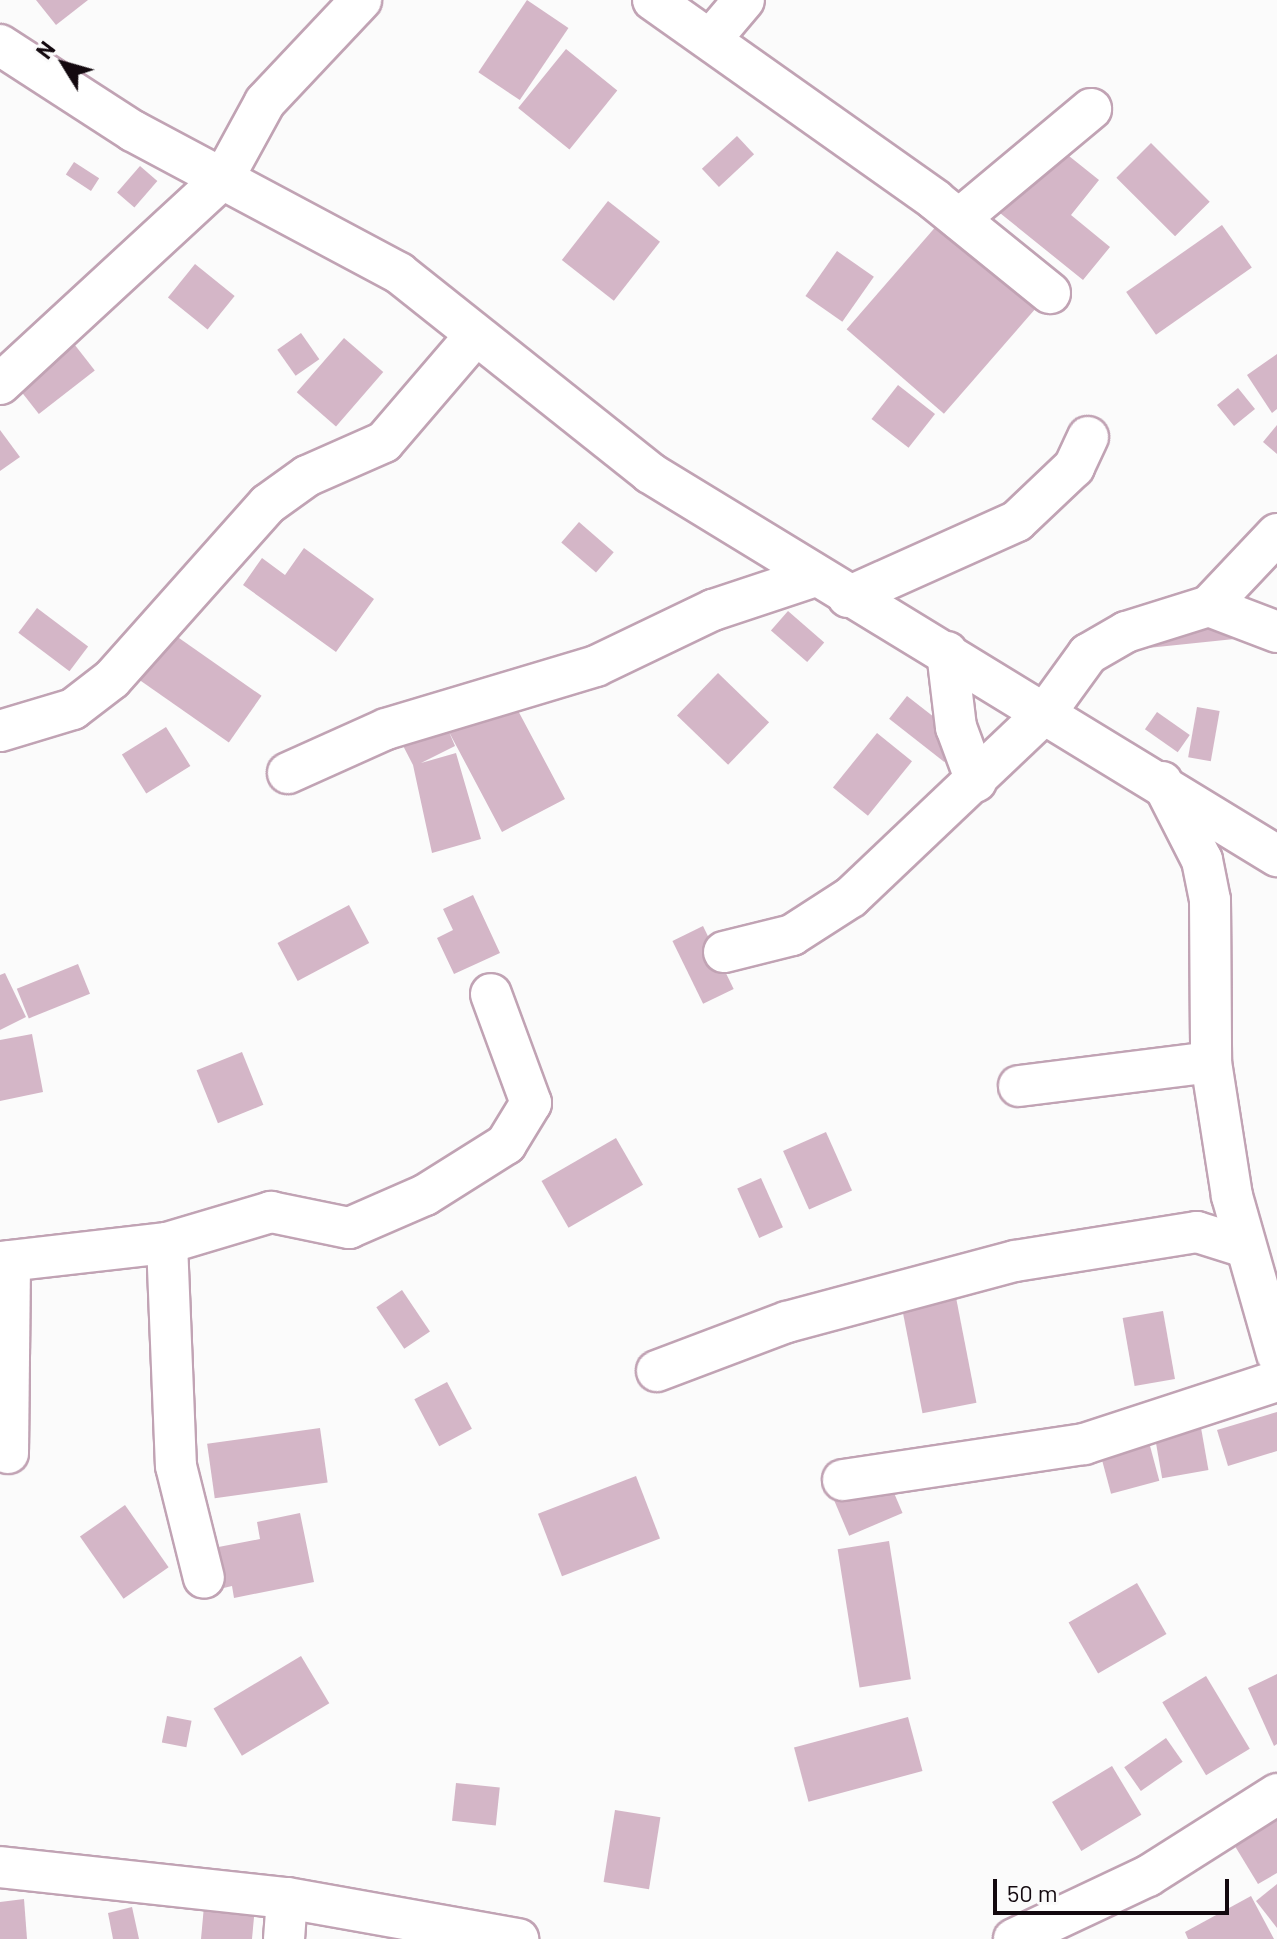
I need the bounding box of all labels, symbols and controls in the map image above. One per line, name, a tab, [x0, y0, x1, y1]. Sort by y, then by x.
north arrow	[24, 24, 104, 104]
text: N	[30, 36, 60, 63]
scale bar	[997, 1863, 1233, 1913]
text: 50 m	[1007, 1878, 1058, 1907]

